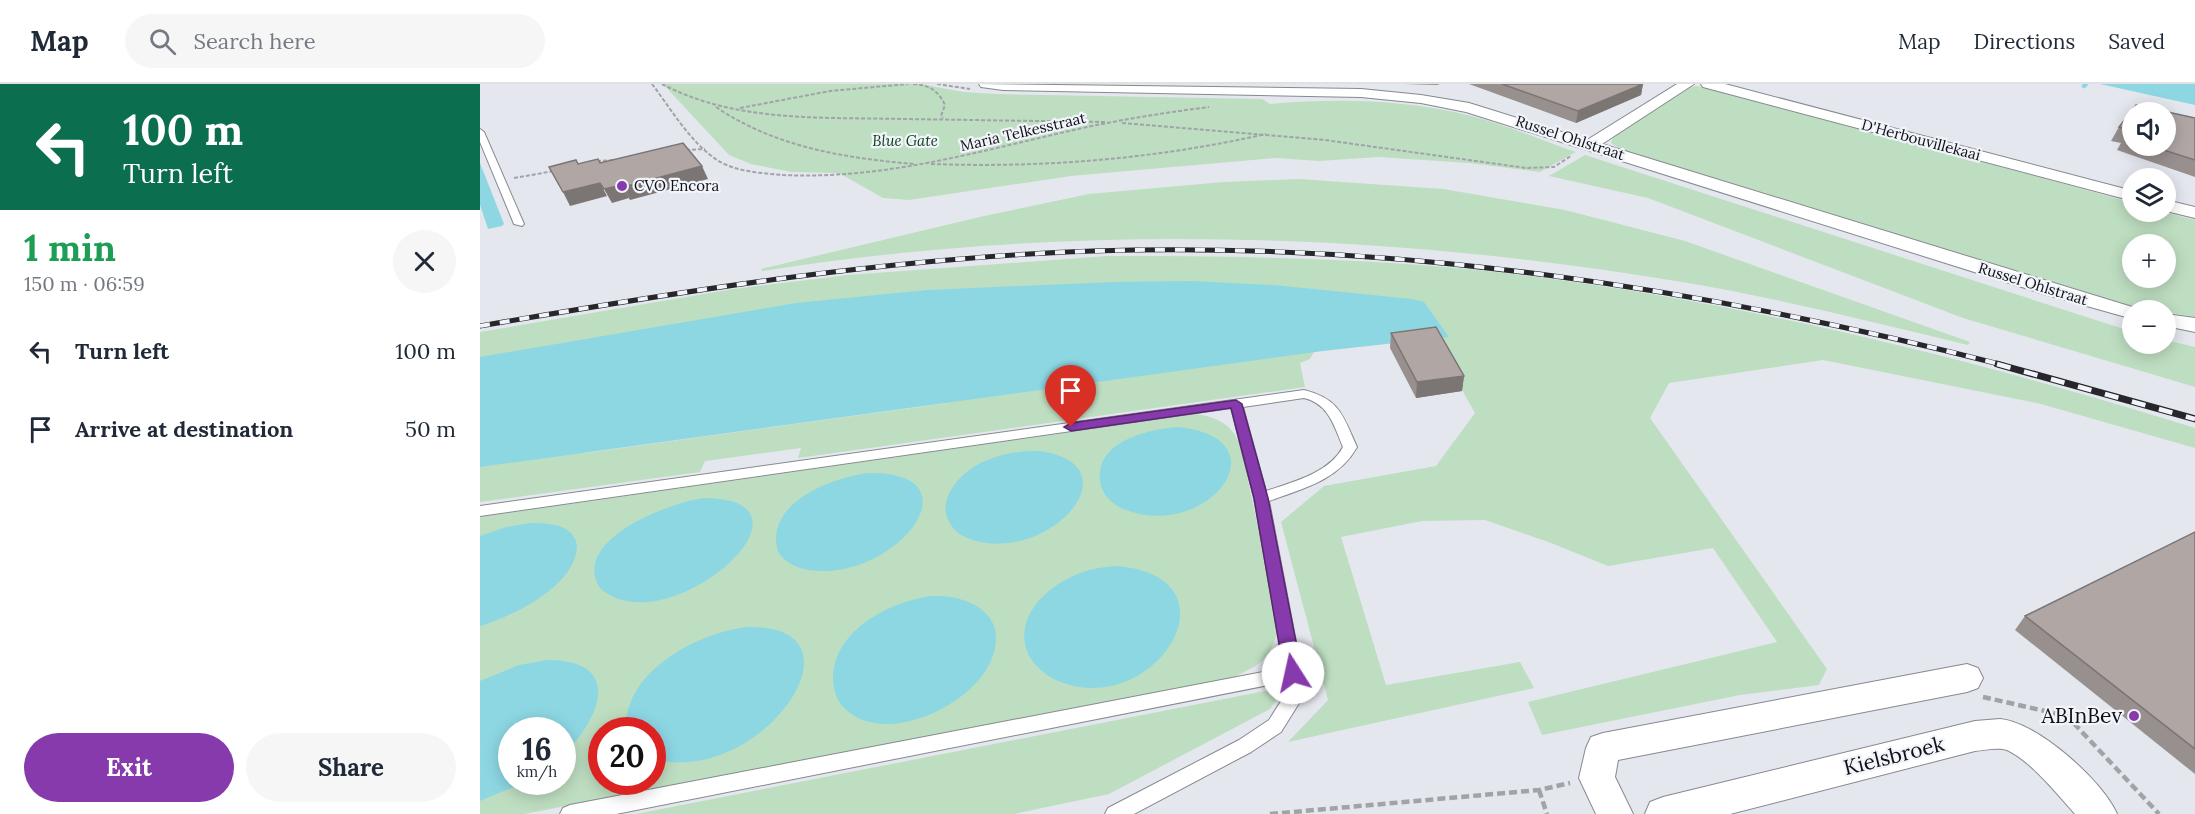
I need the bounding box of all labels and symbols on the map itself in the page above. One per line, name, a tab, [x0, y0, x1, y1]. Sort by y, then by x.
street label: Maria Telkesstraat	[958, 108, 1088, 155]
street label: Russel Ohlstraat	[1513, 111, 1627, 164]
street label: D'Herbouvillekaai	[1860, 114, 1983, 165]
park label: Blue Gate	[872, 131, 938, 150]
place label: CVO Encora	[634, 176, 719, 195]
marker: CVO Encora	[615, 179, 629, 193]
street label: Russel Ohlstraat	[1976, 258, 2090, 309]
pin	[1045, 365, 1096, 427]
position arrow	[1261, 641, 1325, 705]
place label: ABInBev	[2041, 702, 2122, 729]
marker: ABInBev	[2127, 709, 2141, 723]
speed limit sign: 20	[588, 717, 666, 795]
street label: Kielsbroek	[1841, 730, 1948, 781]

